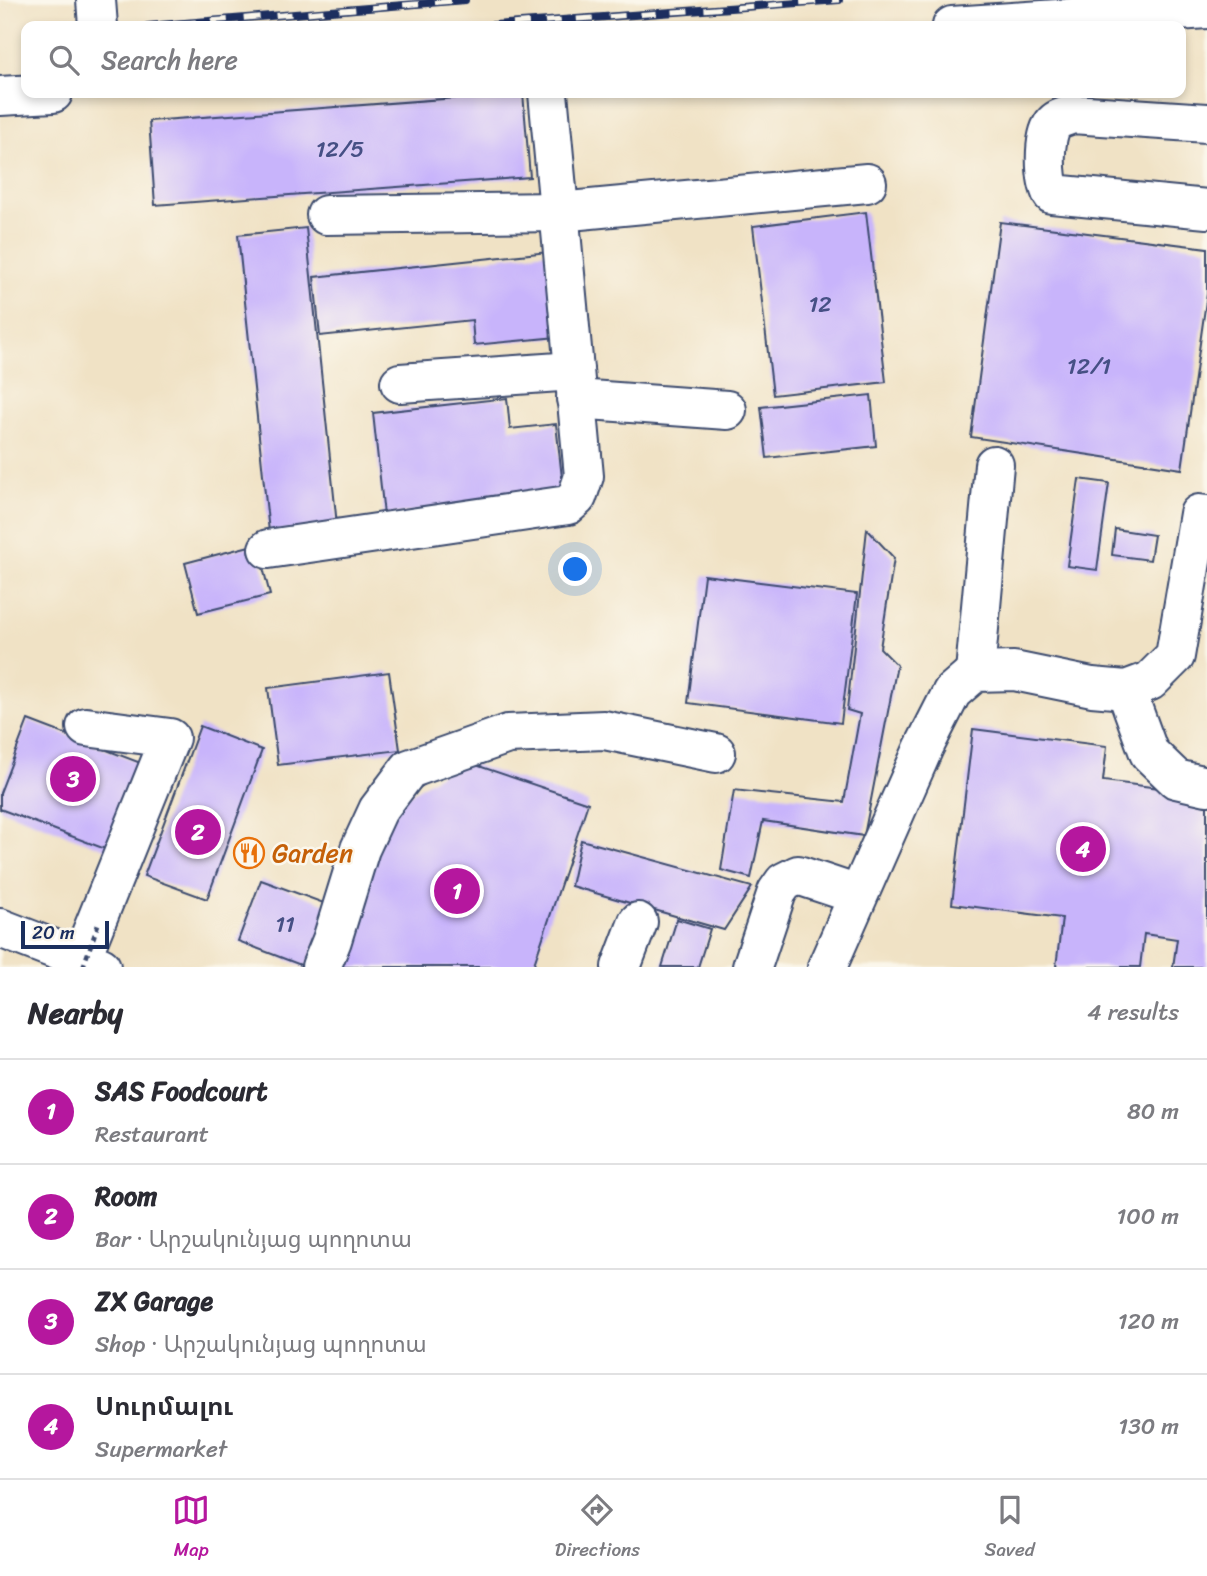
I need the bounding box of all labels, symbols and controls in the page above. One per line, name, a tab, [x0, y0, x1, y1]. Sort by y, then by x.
search box	[21, 21, 1186, 98]
text: Search here	[101, 37, 238, 83]
icon: search	[45, 41, 83, 79]
house number: 12/5	[316, 129, 364, 170]
house number: 12	[808, 284, 832, 325]
house number: 12/1	[1067, 346, 1111, 387]
your location	[558, 552, 592, 586]
pin: 3	[50, 753, 96, 805]
pin: 2	[175, 806, 221, 858]
pin: 4	[1060, 823, 1106, 875]
place label: Garden	[272, 830, 353, 876]
restaurant icon: Garden	[232, 836, 266, 870]
pin: 1	[434, 865, 480, 917]
house number: 11	[275, 904, 295, 945]
text: 20 m	[32, 916, 75, 949]
scale bar	[21, 918, 108, 950]
text: Nearby	[28, 986, 123, 1040]
text: 4 results	[1087, 992, 1179, 1033]
text: SAS Foodcourt	[95, 1068, 268, 1114]
text: 1	[46, 1091, 56, 1132]
text: 80 m	[1127, 1091, 1179, 1132]
text: Restaurant	[95, 1114, 209, 1155]
text: Room	[95, 1173, 157, 1219]
text: 2	[44, 1196, 58, 1237]
text: 100 m	[1116, 1196, 1179, 1237]
text: Bar · Արշակունյաց պողոտա	[95, 1219, 412, 1260]
text: ZX Garage	[95, 1278, 213, 1324]
text: 3	[45, 1301, 57, 1342]
text: 120 m	[1118, 1301, 1179, 1342]
text: Shop · Արշակունյաց պողոտա	[95, 1324, 427, 1365]
text: Սուրմալու	[95, 1383, 233, 1429]
text: 4	[44, 1406, 58, 1447]
text: 130 m	[1118, 1406, 1179, 1447]
text: Supermarket	[95, 1429, 227, 1470]
tab: Map	[172, 1491, 210, 1566]
tab: Directions	[555, 1491, 640, 1566]
tab: Saved	[985, 1491, 1035, 1566]

